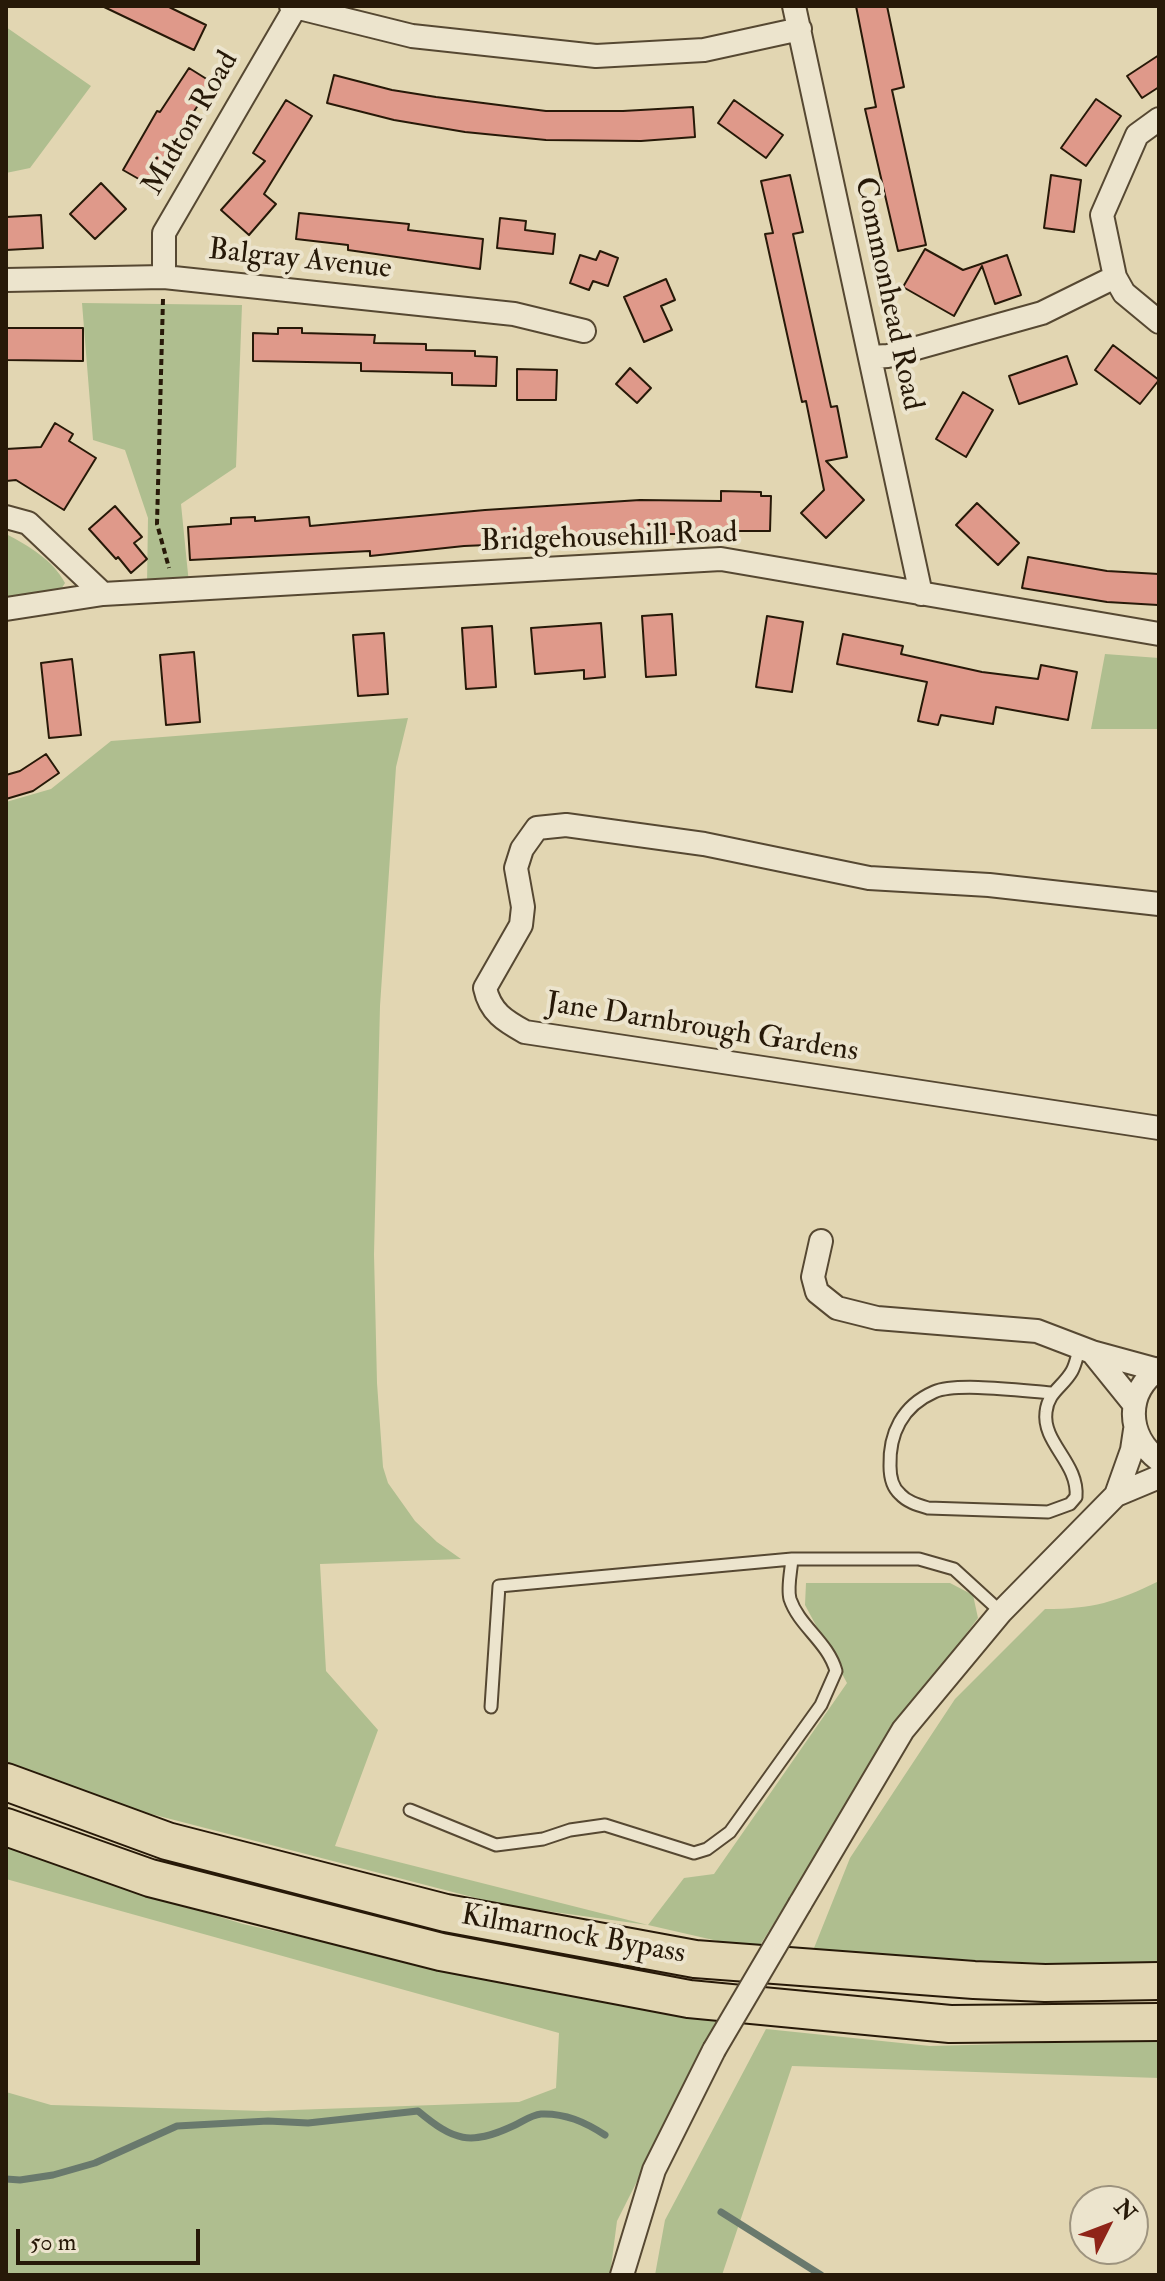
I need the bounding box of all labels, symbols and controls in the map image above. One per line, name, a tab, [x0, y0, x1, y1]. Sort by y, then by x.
street label: Midton Road	[136, 46, 248, 202]
street label: Commonhead Road	[845, 174, 929, 414]
street label: Balgray Avenue	[207, 233, 393, 289]
street label: Bridgehousehill Road	[480, 517, 738, 561]
street label: Jane Darnbrough Gardens	[543, 987, 861, 1071]
street label: Kilmarnock Bypass	[458, 1899, 688, 1973]
north arrow	[1069, 2185, 1149, 2265]
text: N	[1108, 2194, 1142, 2227]
scale bar	[20, 2213, 204, 2263]
text: 50 m	[30, 2227, 76, 2258]

